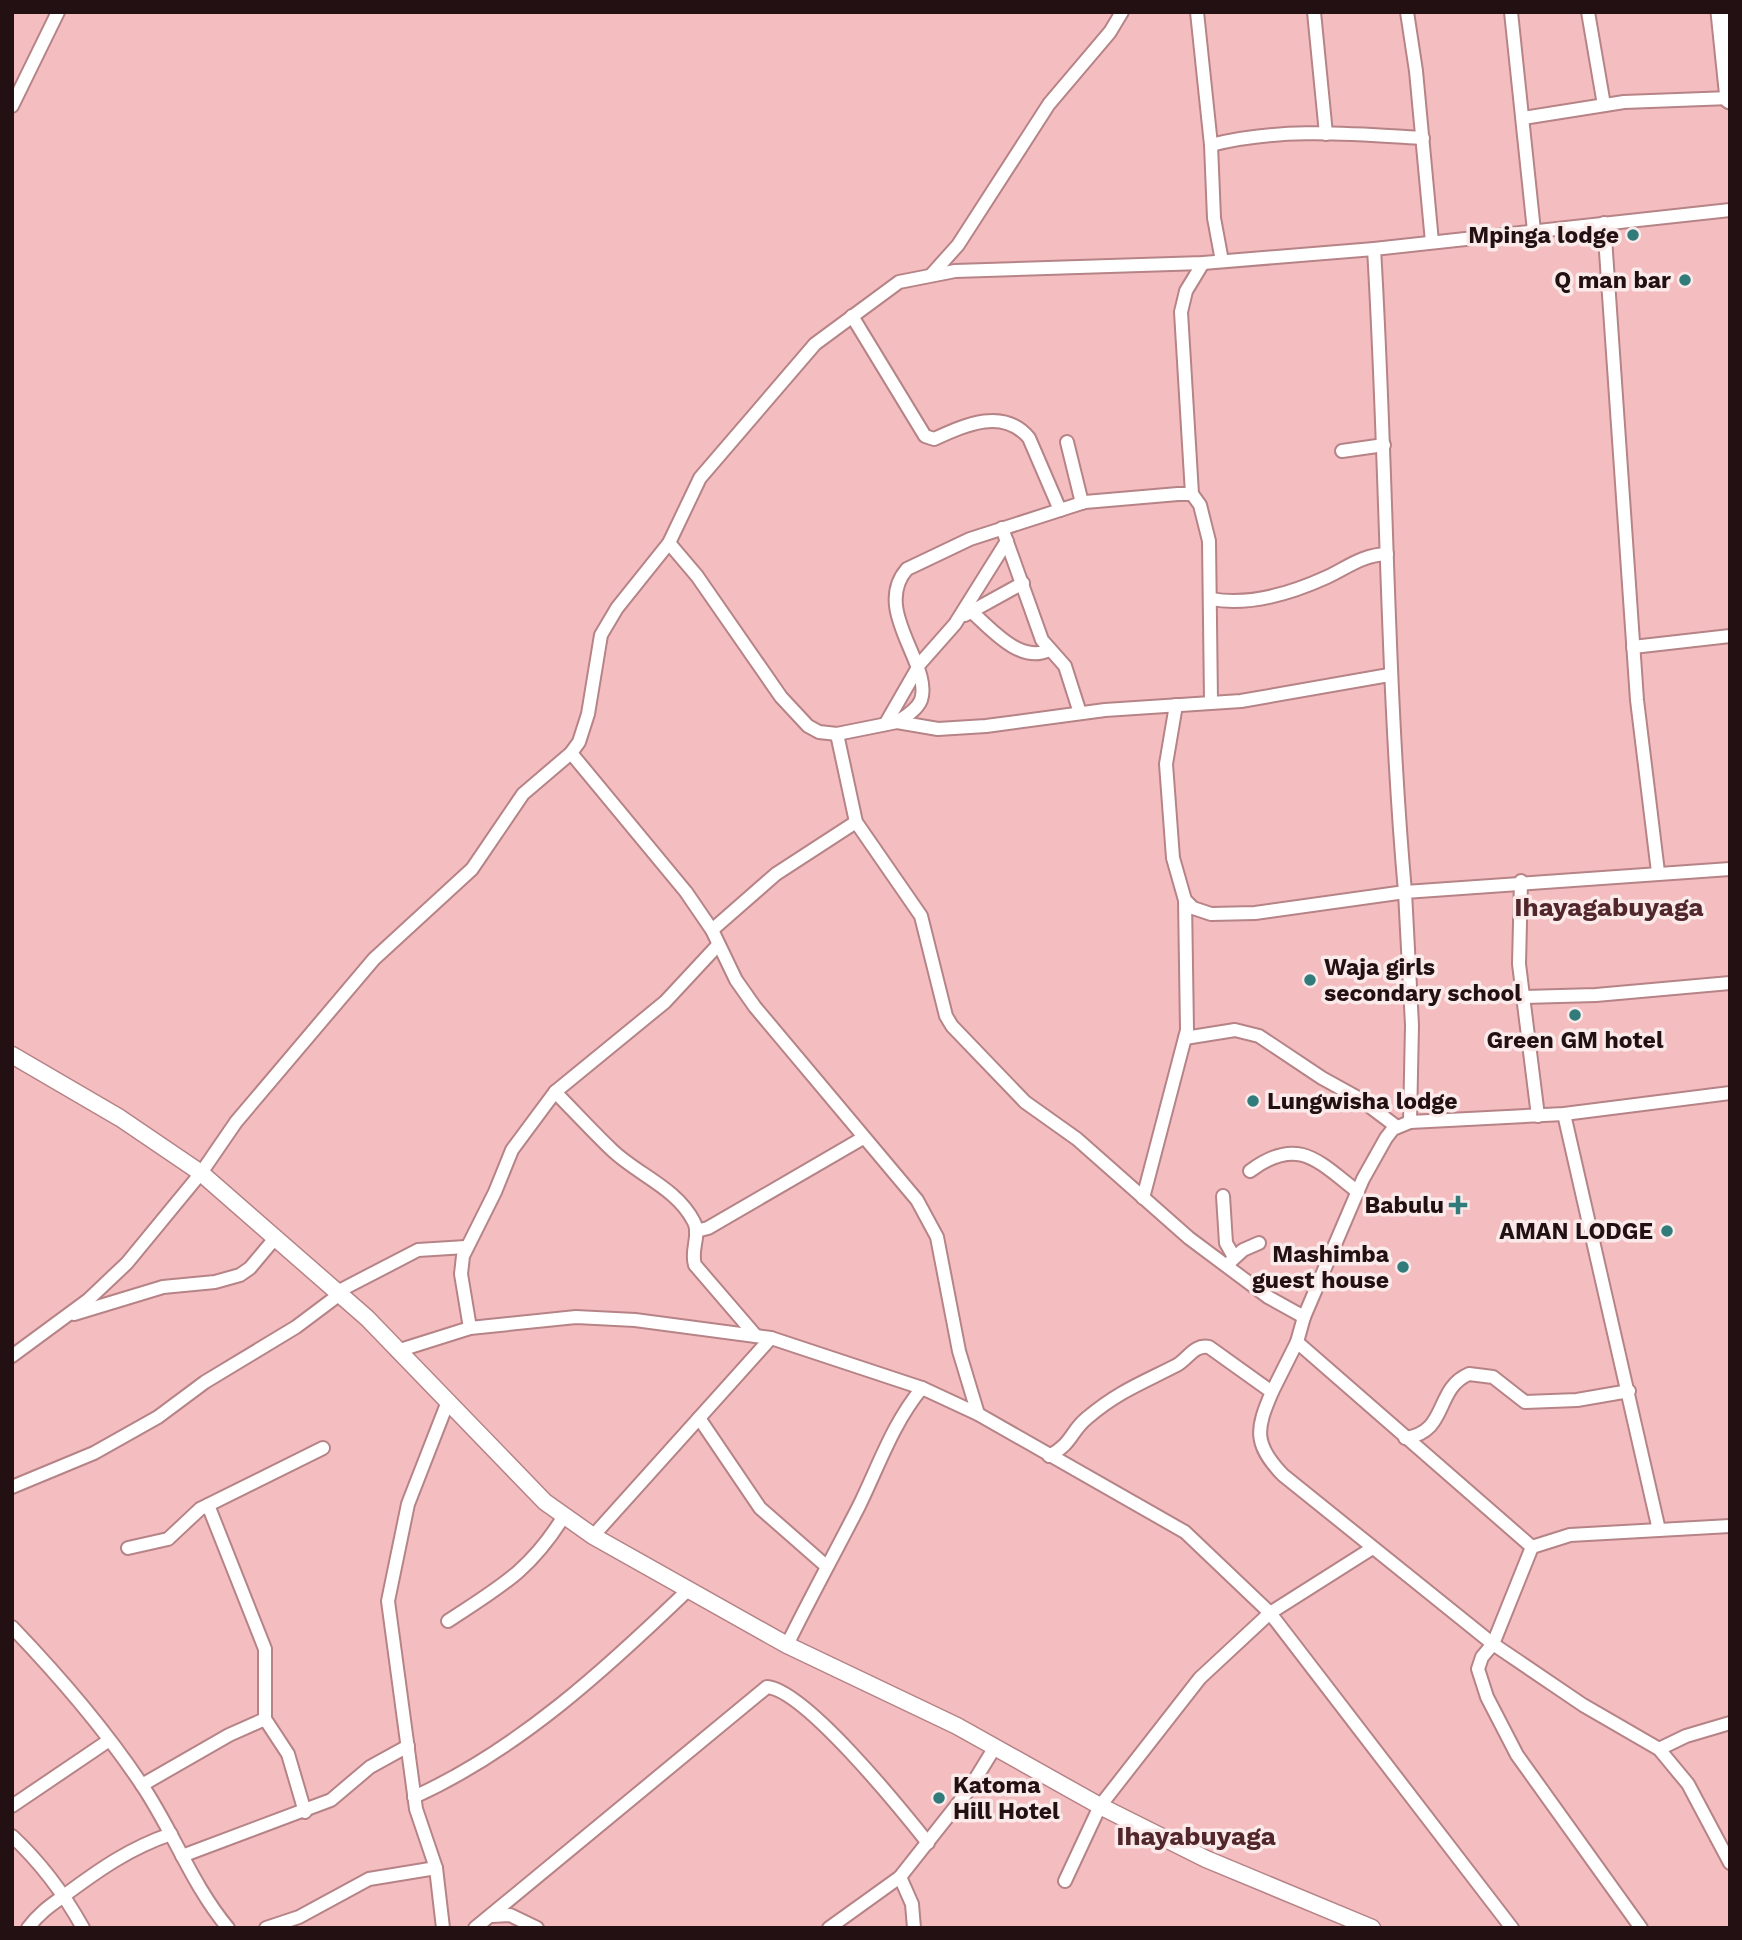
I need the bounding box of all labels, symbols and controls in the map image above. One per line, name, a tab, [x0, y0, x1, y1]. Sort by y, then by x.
place label: Mpinga lodge	[1468, 222, 1619, 249]
marker: Mpinga lodge	[1625, 227, 1641, 243]
place label: Q man bar	[1554, 267, 1671, 294]
marker: Q man bar	[1677, 272, 1693, 288]
district label: Ihayagabuyaga	[1514, 892, 1704, 922]
place label: Waja girls secondary school	[1324, 954, 1522, 1007]
marker: Waja girls secondary school	[1302, 972, 1318, 988]
marker: Green GM hotel	[1567, 1007, 1583, 1023]
place label: Green GM hotel	[1487, 1027, 1664, 1054]
place label: Lungwisha lodge	[1267, 1088, 1458, 1115]
marker: Lungwisha lodge	[1245, 1093, 1261, 1109]
place label: Babulu	[1365, 1192, 1444, 1219]
marker: Babulu	[1450, 1197, 1466, 1213]
place label: AMAN LODGE	[1499, 1218, 1653, 1245]
marker: AMAN LODGE	[1659, 1223, 1675, 1239]
place label: Mashimba guest house	[1252, 1241, 1390, 1294]
marker: Mashimba guest house	[1395, 1259, 1411, 1275]
place label: Katoma Hill Hotel	[953, 1772, 1060, 1825]
marker: Katoma Hill Hotel	[931, 1790, 947, 1806]
district label: Ihayabuyaga	[1116, 1821, 1276, 1851]

